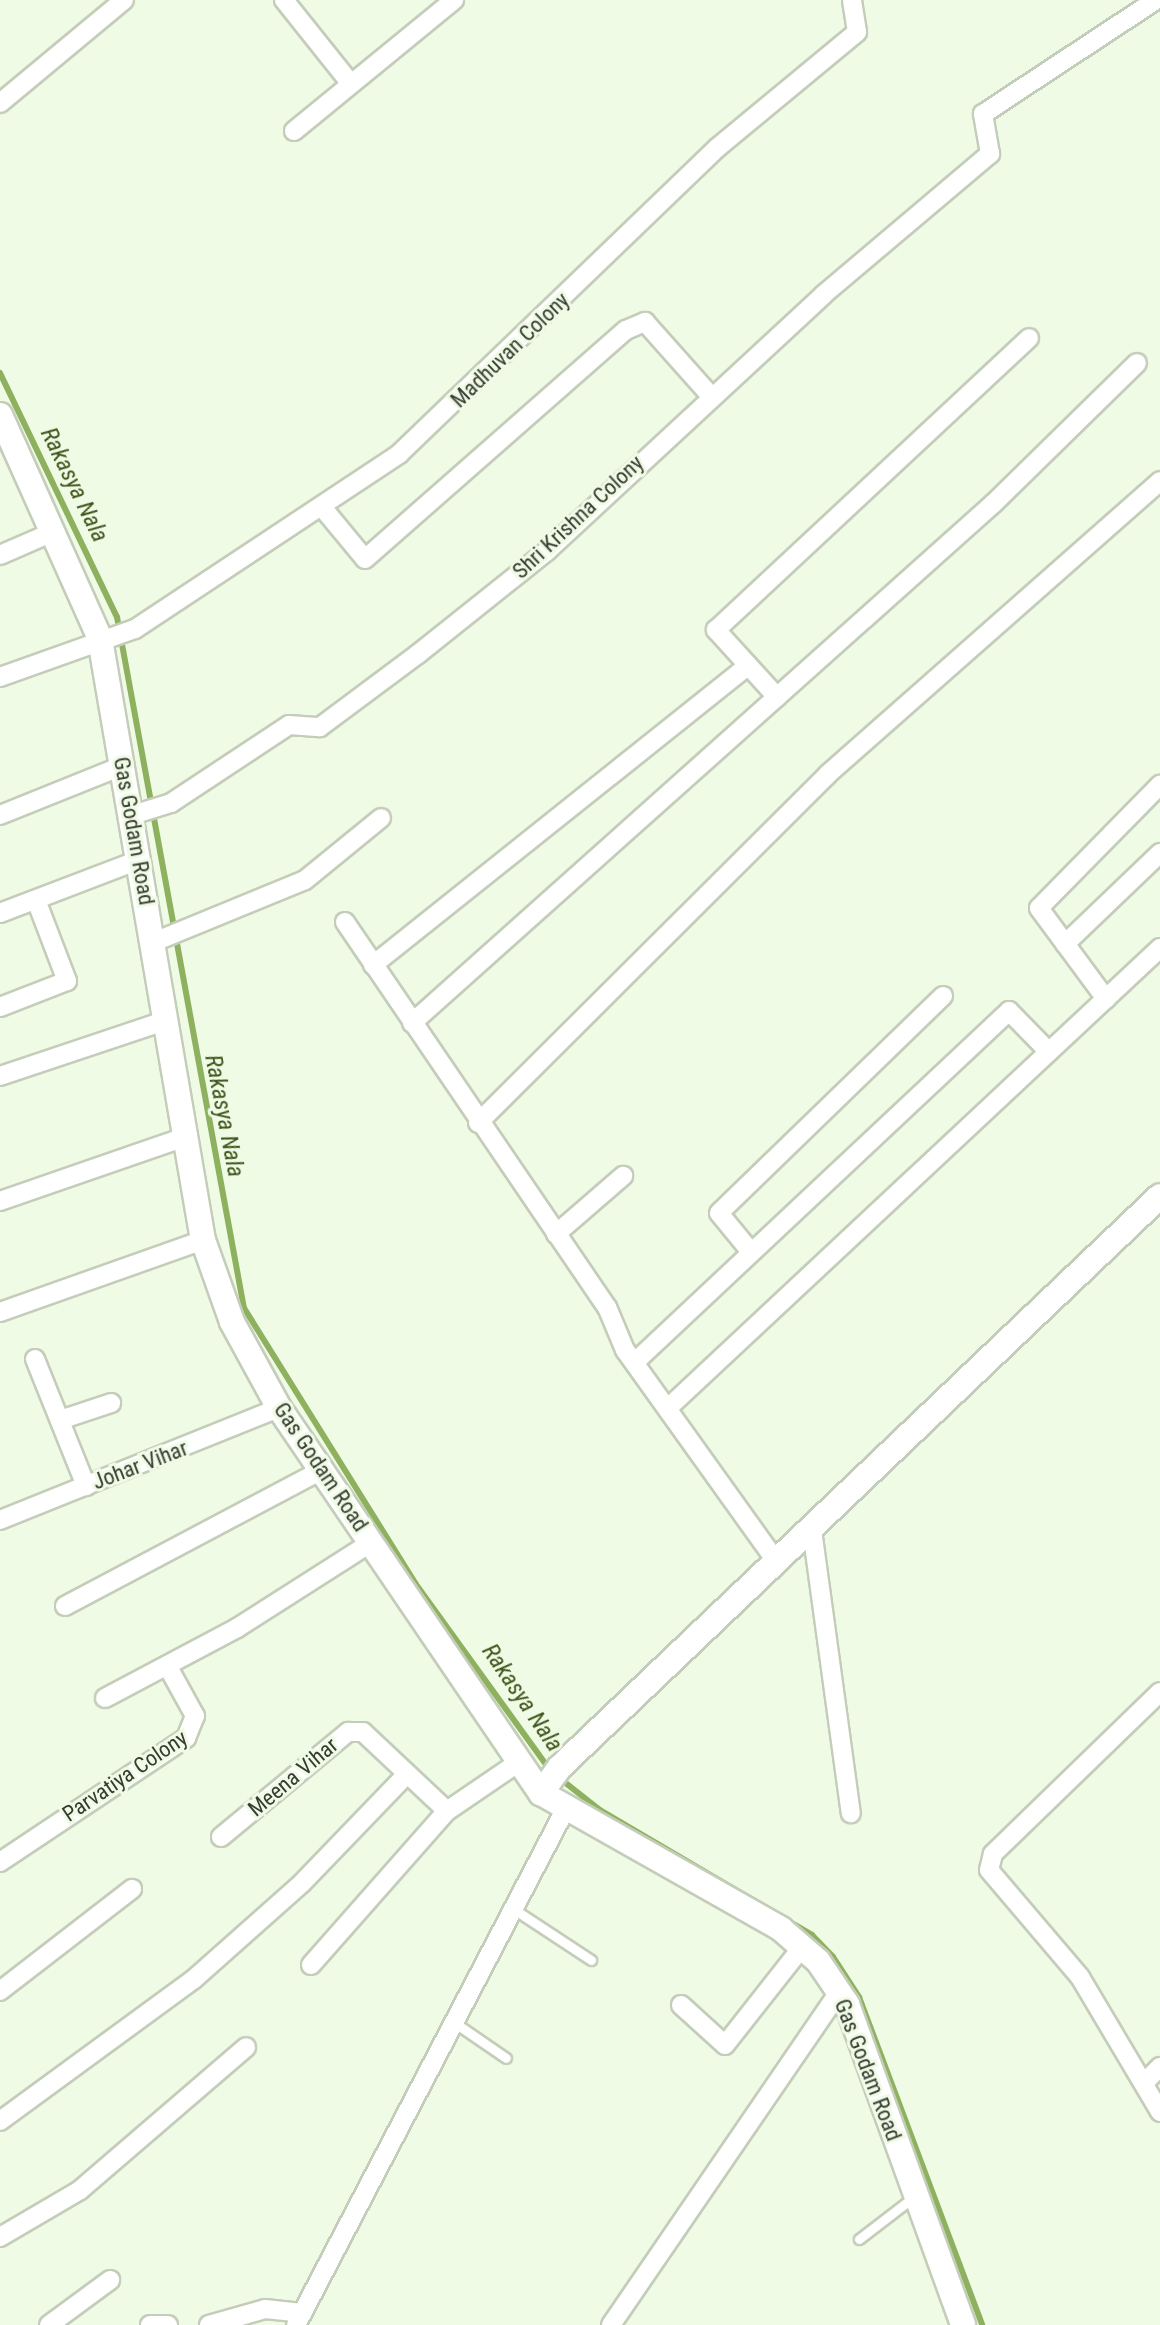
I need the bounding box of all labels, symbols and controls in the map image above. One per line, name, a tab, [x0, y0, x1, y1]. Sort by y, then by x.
street label: Madhuvan Colony	[445, 287, 575, 413]
water label: Rakasya Nala	[34, 423, 114, 547]
street label: Shri Krishna Colony	[507, 450, 649, 584]
street label: Gas Godam Road	[108, 755, 160, 907]
water label: Rakasya Nala	[198, 1052, 250, 1180]
street label: Gas Godam Road	[268, 1397, 374, 1537]
street label: Johar Vihar	[89, 1435, 191, 1495]
water label: Rakasya Nala	[475, 1639, 569, 1757]
street label: Parvatiya Colony	[58, 1725, 192, 1827]
street label: Meena Vihar	[243, 1732, 343, 1822]
street label: Gas Godam Road	[829, 1995, 907, 2145]

